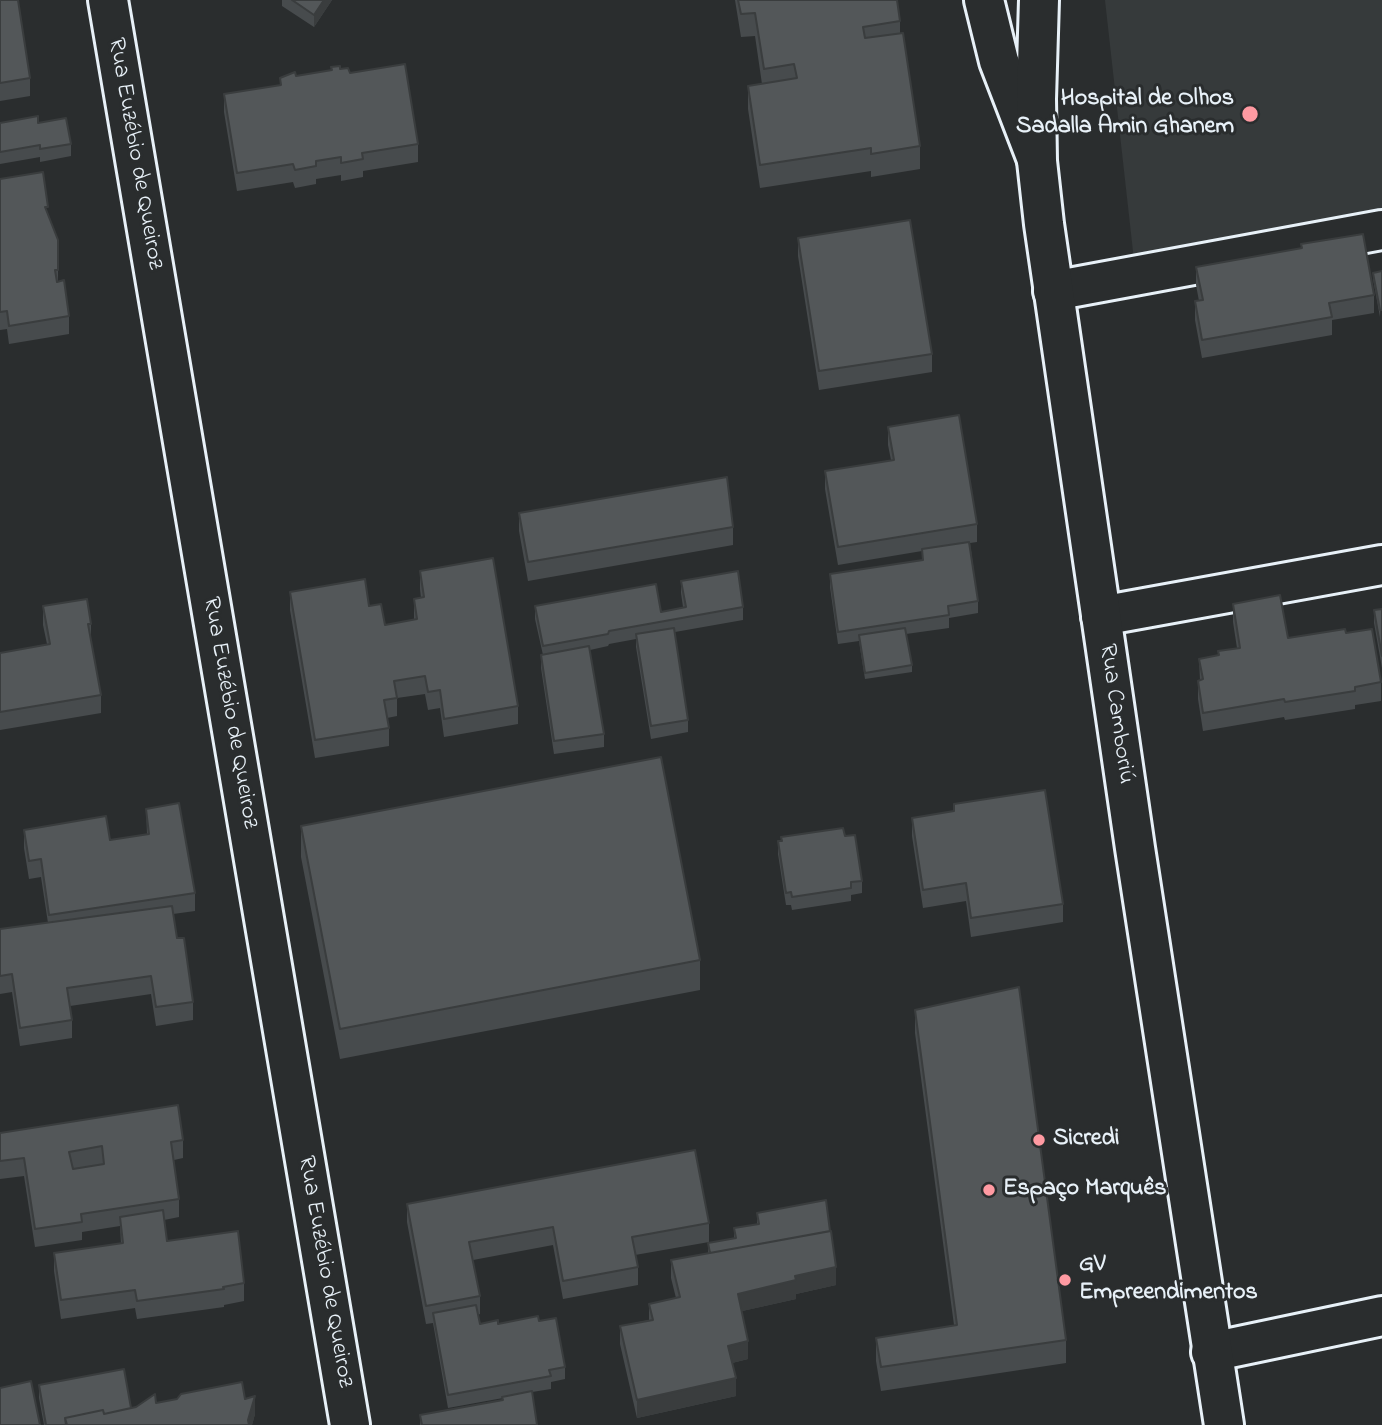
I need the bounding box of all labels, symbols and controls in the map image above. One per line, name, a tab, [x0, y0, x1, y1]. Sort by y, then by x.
street label: Rua Euzébio de Queiroz	[99, 36, 169, 272]
place label: Hospital de Olhos Sadalla Amin Ghanem	[1016, 86, 1234, 142]
marker: Hospital de Olhos Sadalla Amin Ghanem	[1240, 104, 1260, 124]
street label: Rua Euzébio de Queiroz	[194, 595, 264, 831]
street label: Rua Camboriú	[1091, 642, 1139, 786]
place label: Sicredi	[1053, 1126, 1119, 1154]
marker: Sicredi	[1031, 1132, 1047, 1148]
street label: Rua Euzébio de Queiroz	[289, 1154, 359, 1390]
place label: Espaço Marquês	[1003, 1176, 1166, 1204]
marker: Espaço Marquês	[981, 1182, 997, 1198]
place label: GV Empreendimentos	[1079, 1252, 1258, 1308]
marker: GV Empreendimentos	[1057, 1272, 1073, 1288]

